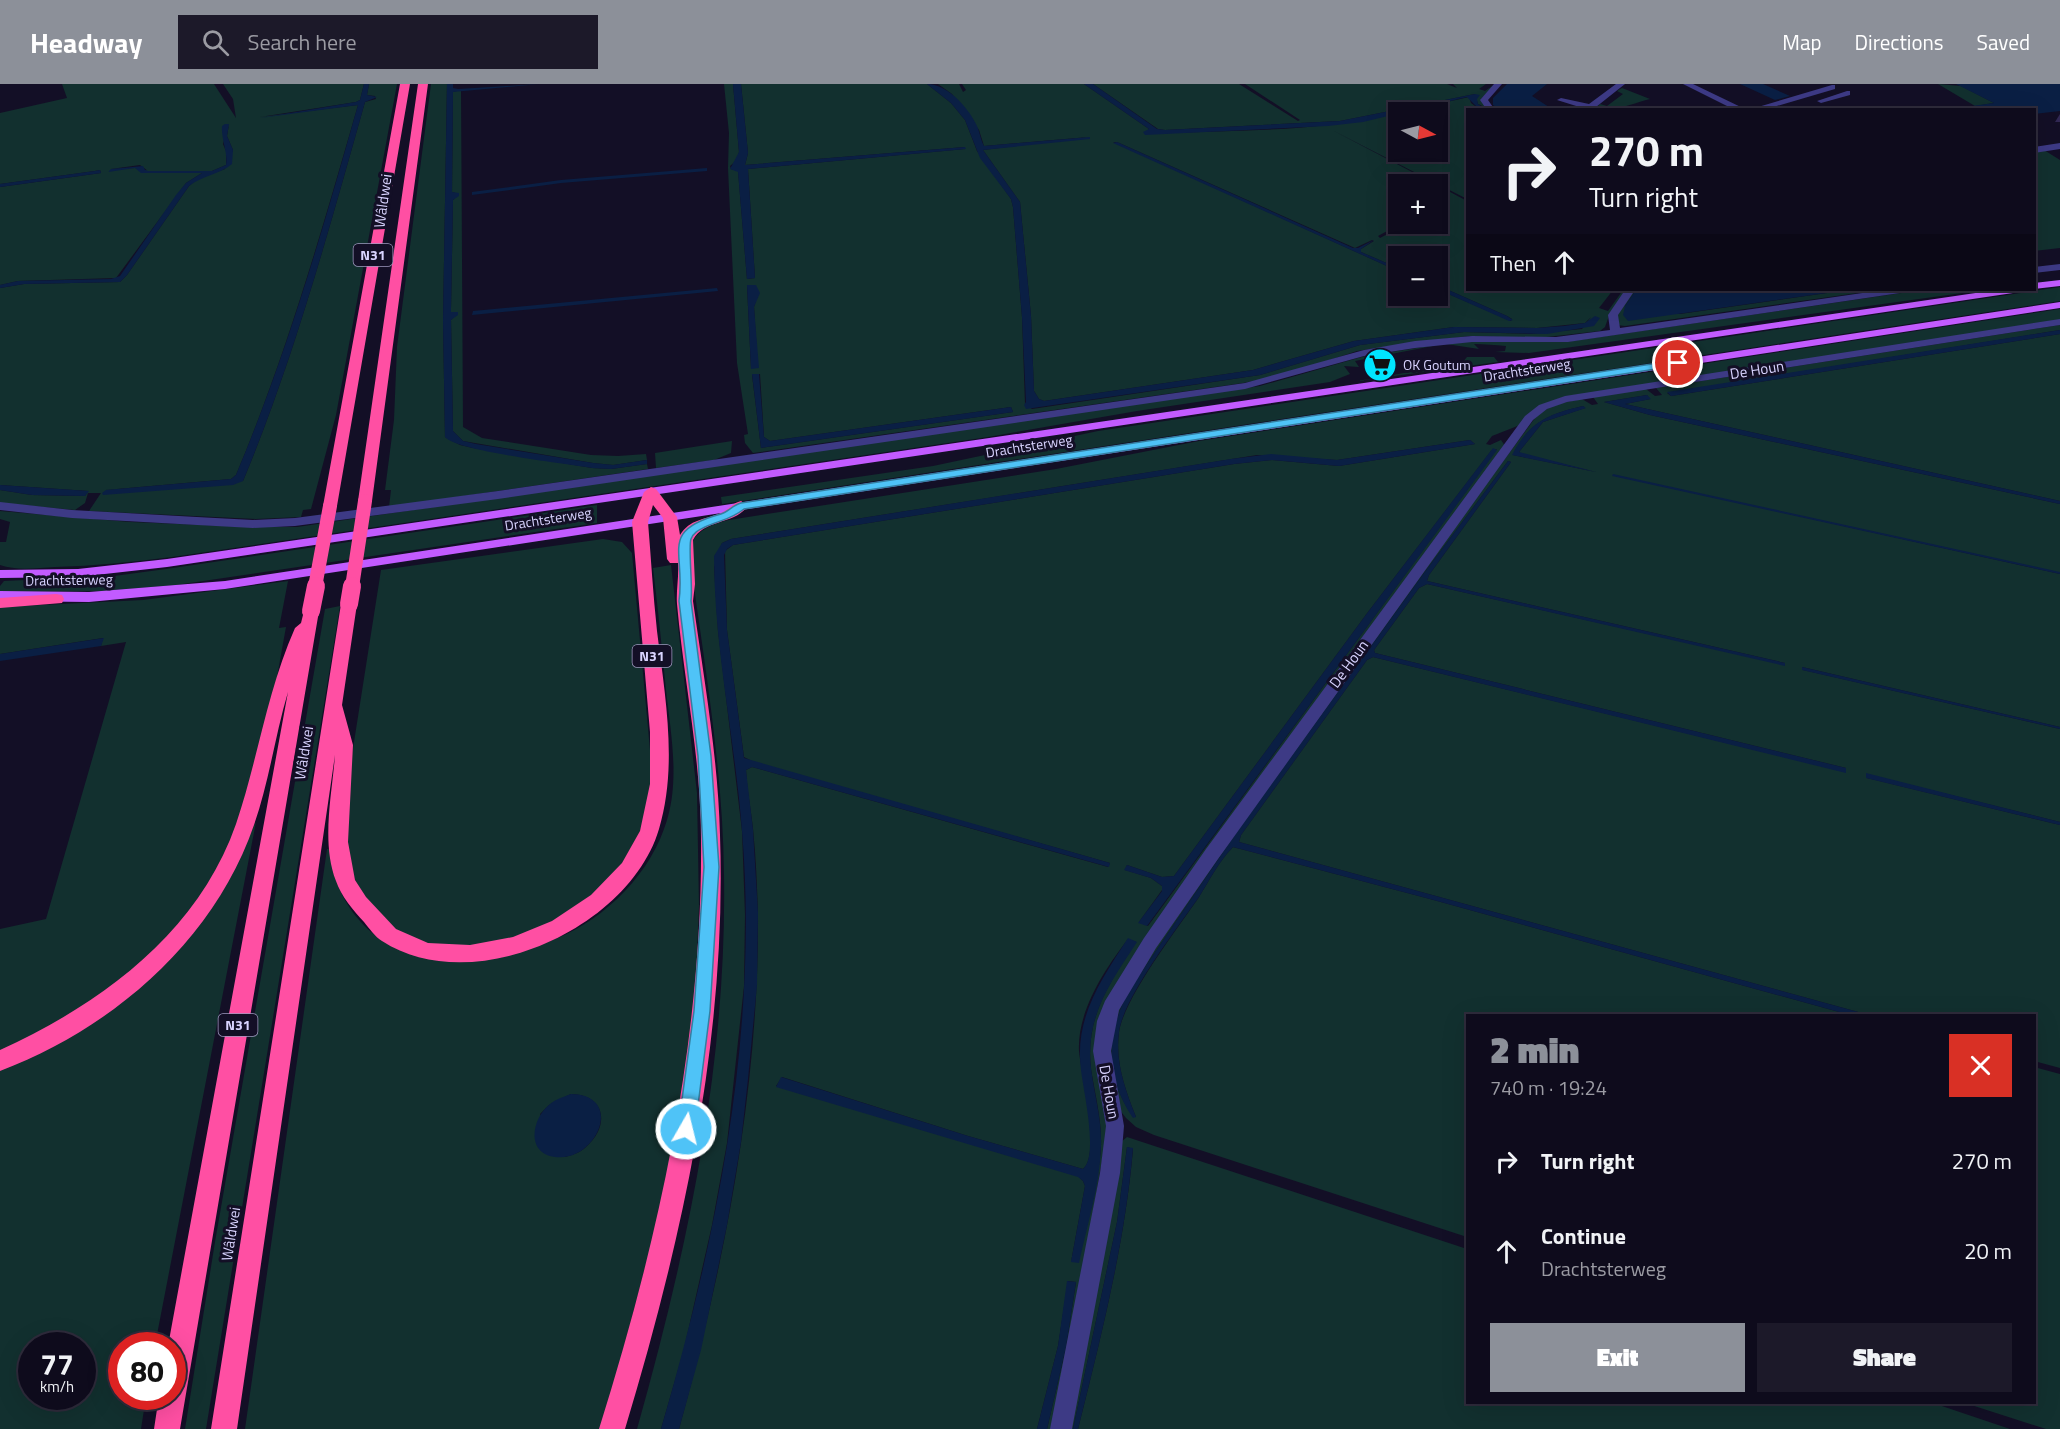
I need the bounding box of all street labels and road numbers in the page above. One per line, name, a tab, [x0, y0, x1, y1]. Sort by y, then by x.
street label: Wâldwei	[367, 172, 398, 229]
road number: N31	[354, 244, 392, 266]
street label: Drachtsterweg	[1482, 352, 1572, 387]
street label: De Houn	[1728, 354, 1786, 385]
street label: Drachtsterweg	[984, 428, 1074, 463]
street label: Drachtsterweg	[503, 501, 593, 536]
street label: Drachtsterweg	[25, 568, 113, 591]
street label: De Houn	[1323, 635, 1374, 693]
road number: N31	[632, 645, 672, 667]
street label: Wâldwei	[288, 724, 319, 781]
road number: N31	[218, 1014, 258, 1036]
street label: De Houn	[1093, 1063, 1126, 1121]
street label: Wâldwei	[215, 1205, 246, 1262]

